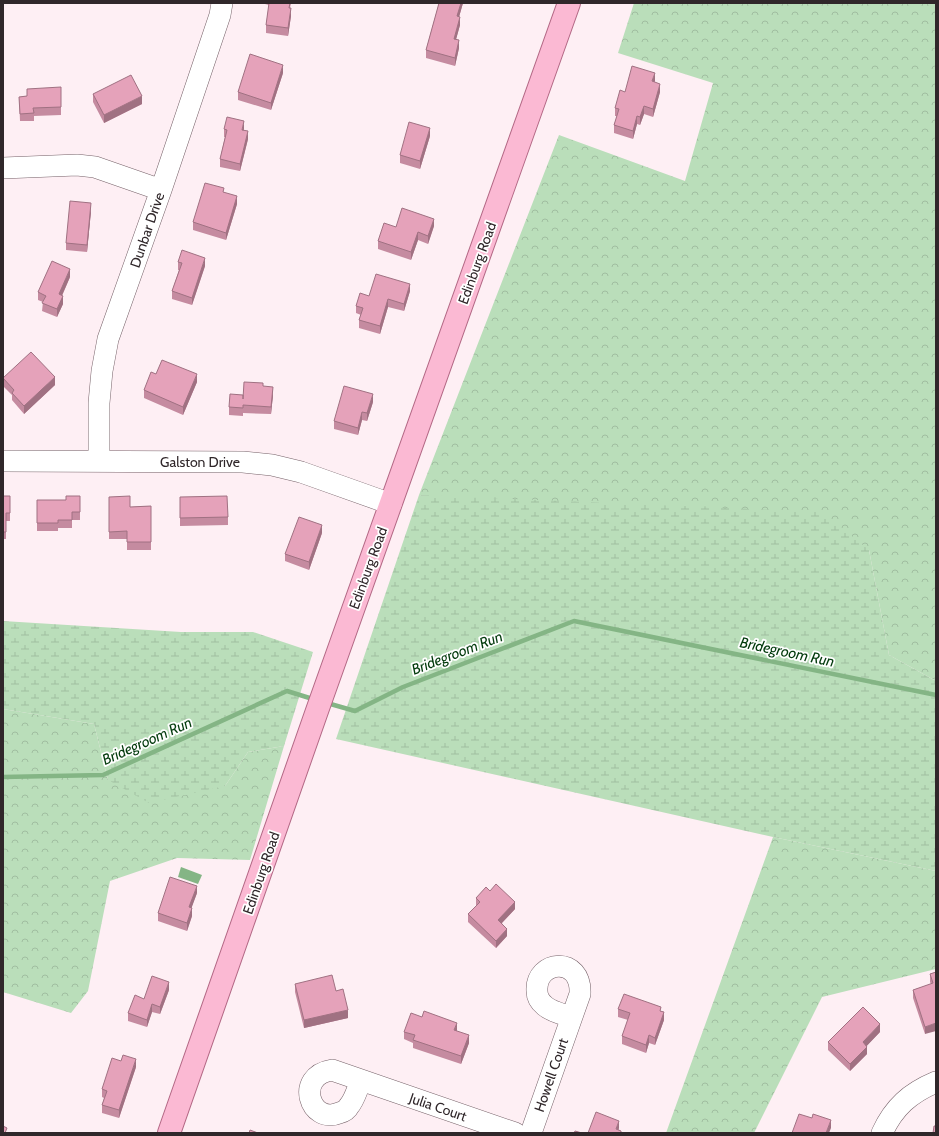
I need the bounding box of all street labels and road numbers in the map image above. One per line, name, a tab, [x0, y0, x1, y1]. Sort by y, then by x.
street label: Dunbar Drive	[126, 190, 168, 270]
street label: Edinburg Road	[454, 220, 500, 306]
street label: Galston Drive	[160, 453, 240, 471]
street label: Edinburg Road	[345, 525, 391, 611]
street label: Edinburg Road	[238, 829, 284, 917]
street label: Howell Court	[530, 1035, 572, 1114]
street label: Julia Court	[406, 1088, 469, 1125]

